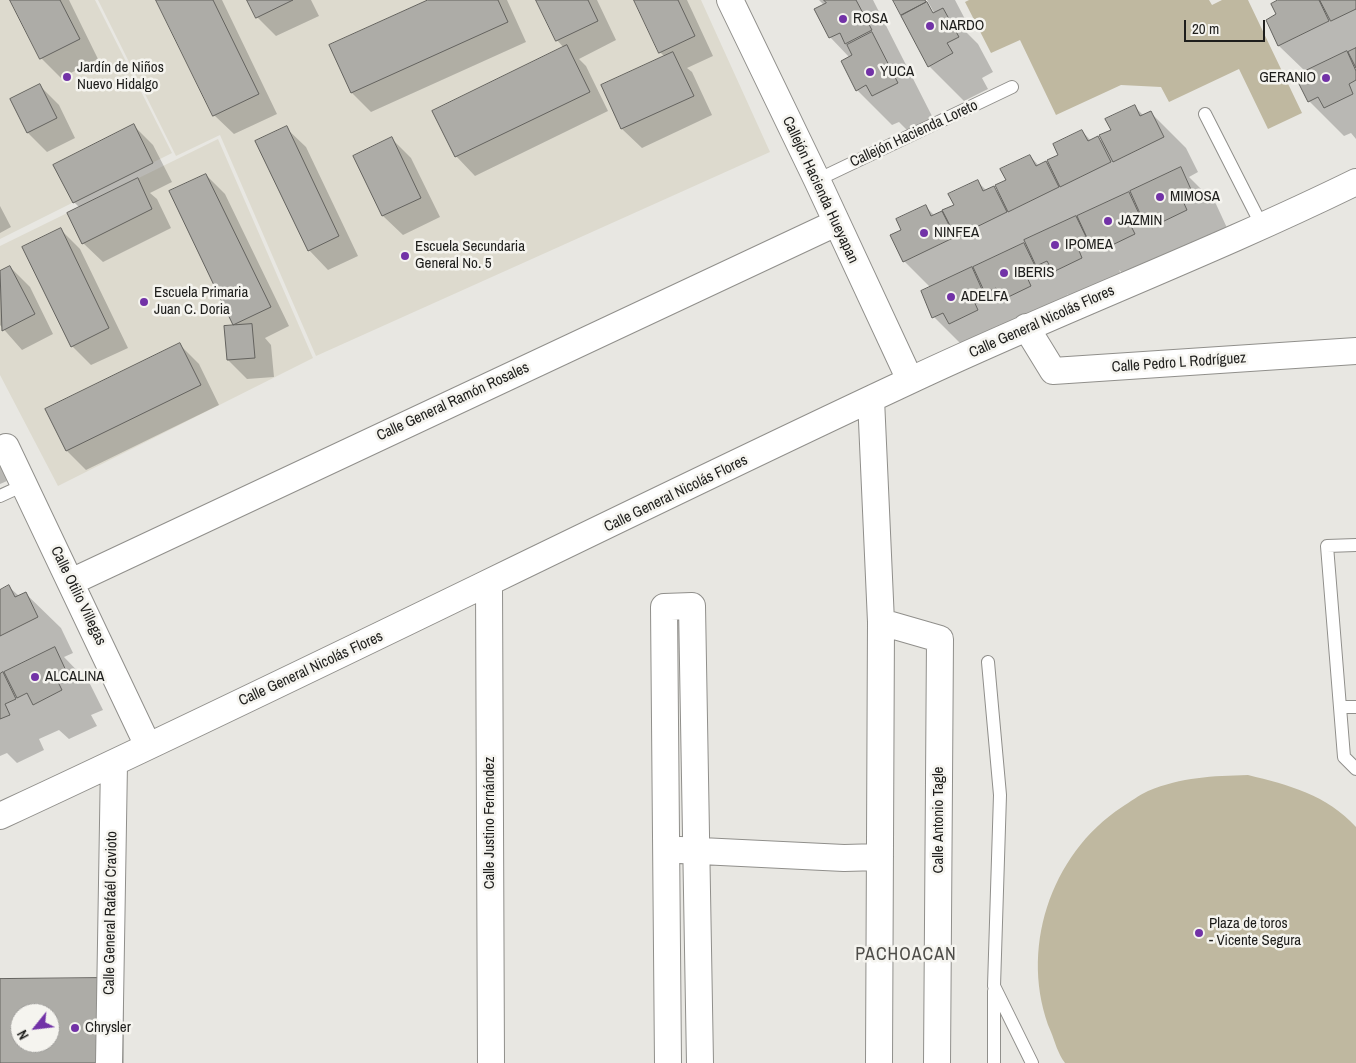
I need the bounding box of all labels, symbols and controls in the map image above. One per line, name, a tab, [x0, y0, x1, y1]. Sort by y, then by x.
place label: ROSA	[853, 10, 888, 28]
scale bar	[1186, 10, 1267, 42]
marker: ROSA	[837, 13, 849, 25]
place label: NARDO	[940, 17, 984, 35]
text: 20 m	[1192, 18, 1219, 39]
marker: NARDO	[924, 20, 936, 32]
place label: Jardín de Niños Nuevo Hidalgo	[77, 59, 164, 94]
place label: YUCA	[880, 63, 914, 81]
marker: YUCA	[864, 66, 876, 78]
place label: GERANIO	[1259, 69, 1316, 87]
marker: Jardín de Niños Nuevo Hidalgo	[61, 71, 73, 83]
marker: GERANIO	[1320, 72, 1332, 84]
street label: Callejón Hacienda Loreto	[847, 97, 981, 171]
street label: Callejón Hacienda Hueyapan	[778, 114, 862, 266]
place label: MIMOSA	[1170, 188, 1220, 206]
marker: MIMOSA	[1154, 191, 1166, 203]
place label: JAZMIN	[1118, 212, 1162, 230]
marker: JAZMIN	[1102, 215, 1114, 227]
place label: NINFEA	[934, 224, 979, 242]
marker: NINFEA	[918, 227, 930, 239]
place label: IPOMEA	[1065, 236, 1113, 254]
place label: Escuela Secundaria General No. 5	[415, 238, 525, 273]
marker: IPOMEA	[1049, 239, 1061, 251]
marker: Escuela Secundaria General No. 5	[399, 250, 411, 262]
place label: IBERIS	[1014, 264, 1054, 282]
marker: IBERIS	[998, 267, 1010, 279]
street label: Calle General Nicolás Flores	[967, 282, 1117, 362]
place label: Escuela Primaria Juan C. Doria	[154, 284, 248, 319]
place label: ADELFA	[961, 288, 1008, 306]
marker: ADELFA	[945, 291, 957, 303]
marker: Escuela Primaria Juan C. Doria	[138, 296, 150, 308]
street label: Calle Pedro L Rodríguez	[1111, 349, 1247, 377]
street label: Calle General Ramón Rosales	[374, 359, 532, 445]
street label: Calle General Nicolás Flores	[601, 451, 751, 537]
street label: Calle Otilio Villegas	[46, 544, 110, 648]
street label: Calle General Nicolás Flores	[236, 628, 386, 710]
place label: ALCALINA	[45, 668, 104, 686]
marker: ALCALINA	[29, 671, 41, 683]
street label: Calle Justino Fernández	[481, 757, 499, 889]
street label: Calle Antonio Tagle	[930, 767, 948, 873]
street label: Calle General Rafaél Cravioto	[101, 831, 121, 995]
place label: Plaza de toros - Vicente Segura	[1209, 915, 1301, 950]
marker: Plaza de toros - Vicente Segura	[1193, 927, 1205, 939]
district label: PACHOACAN	[854, 944, 958, 966]
north arrow	[10, 1003, 60, 1053]
place label: Chrysler	[85, 1019, 131, 1037]
marker: Chrysler	[69, 1022, 81, 1034]
text: N	[13, 1027, 33, 1043]

